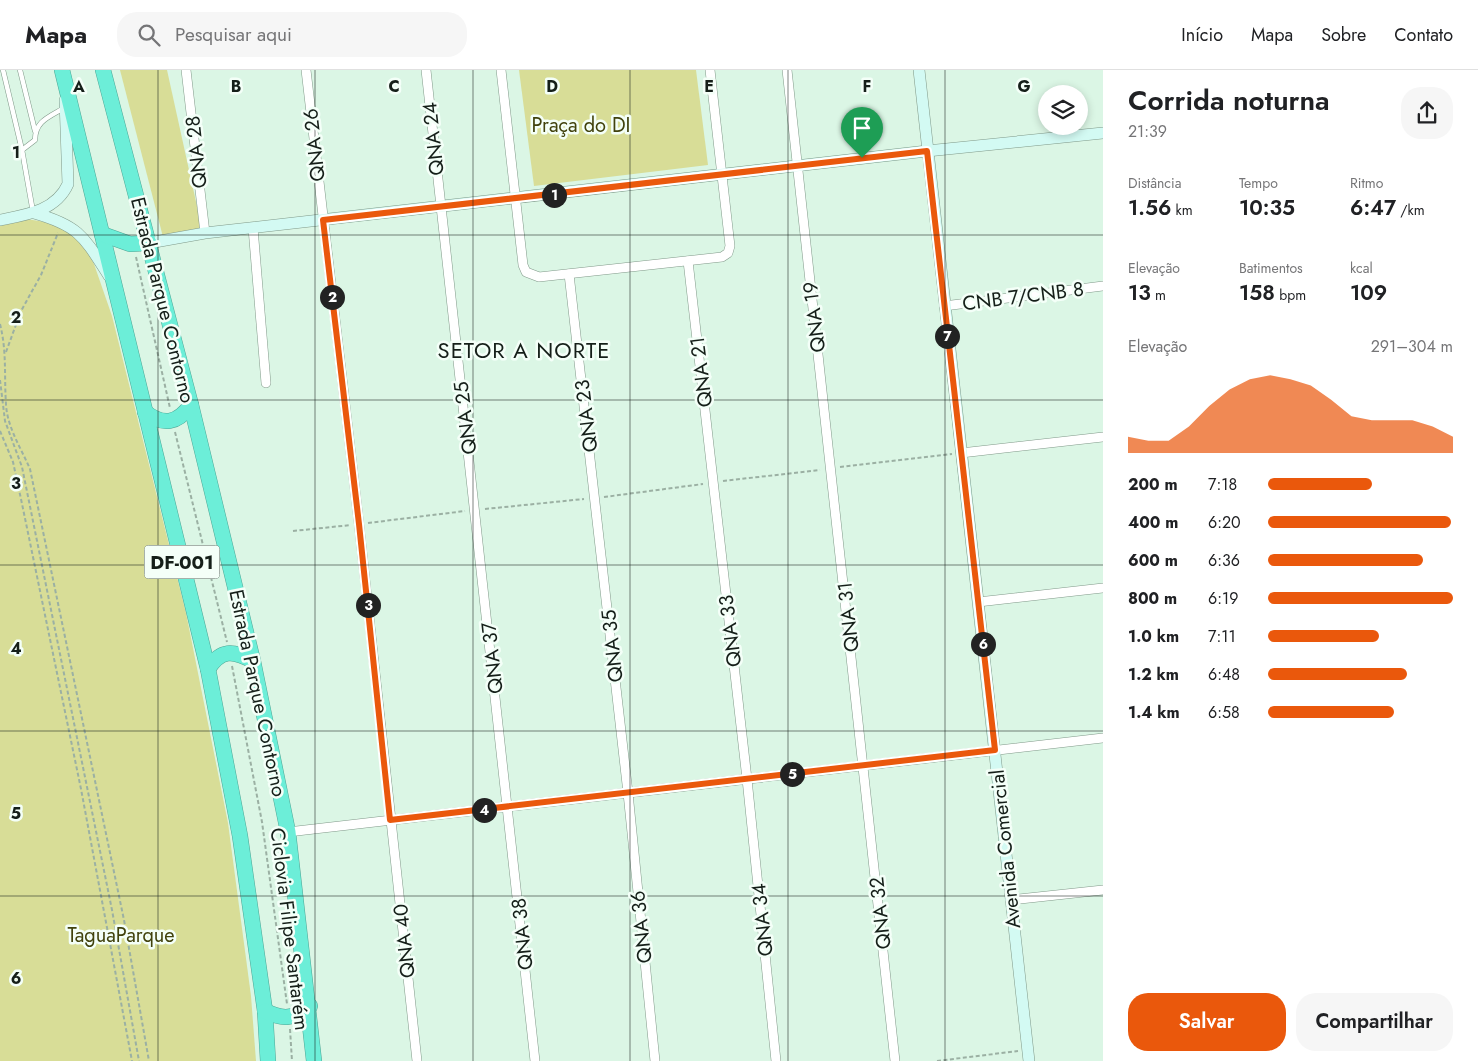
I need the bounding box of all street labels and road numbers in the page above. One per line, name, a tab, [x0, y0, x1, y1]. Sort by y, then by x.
street label: QNA 24	[415, 101, 452, 177]
street label: QNA 26	[296, 107, 333, 183]
street label: QNA 28	[178, 114, 215, 190]
street label: Estrada Parque Contorno	[123, 194, 202, 406]
street label: CNB 7/CNB 8	[961, 275, 1085, 318]
street label: QNA 19	[796, 280, 833, 354]
street label: QNA 21	[683, 335, 720, 409]
street label: QNA 23	[568, 378, 605, 454]
street label: QNA 25	[447, 380, 484, 456]
road number: DF-001	[144, 546, 220, 578]
street label: QNA 31	[830, 580, 867, 653]
street label: Estrada Parque Contorno	[221, 587, 294, 799]
street label: QNA 33	[712, 593, 749, 669]
street label: QNA 35	[594, 608, 631, 684]
street label: QNA 37	[474, 620, 511, 695]
street label: Avenida Comercial	[983, 768, 1028, 930]
street label: Ciclovia Filipe Santarém	[263, 826, 316, 1032]
street label: QNA 32	[862, 875, 899, 951]
street label: QNA 34	[744, 882, 781, 958]
street label: QNA 36	[623, 889, 660, 965]
street label: QNA 38	[504, 896, 541, 971]
street label: QNA 40	[386, 903, 423, 979]

